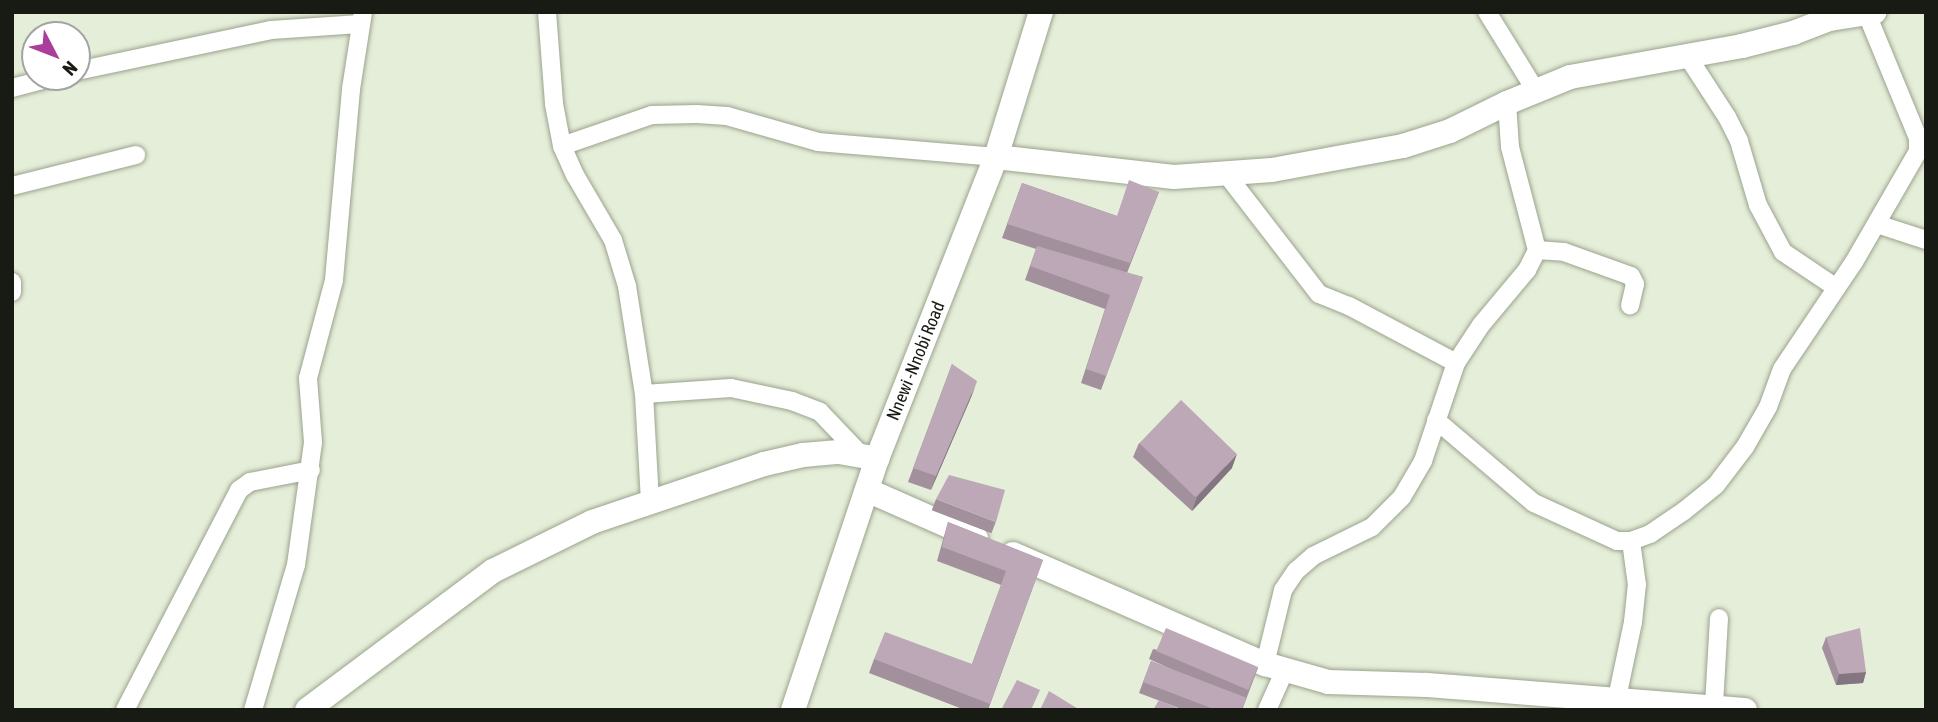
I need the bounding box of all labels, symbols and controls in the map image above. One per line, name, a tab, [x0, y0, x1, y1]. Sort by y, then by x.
north arrow	[21, 21, 91, 91]
text: N	[58, 57, 82, 80]
street label: Nnewi -Nnobi Road	[882, 298, 950, 424]

